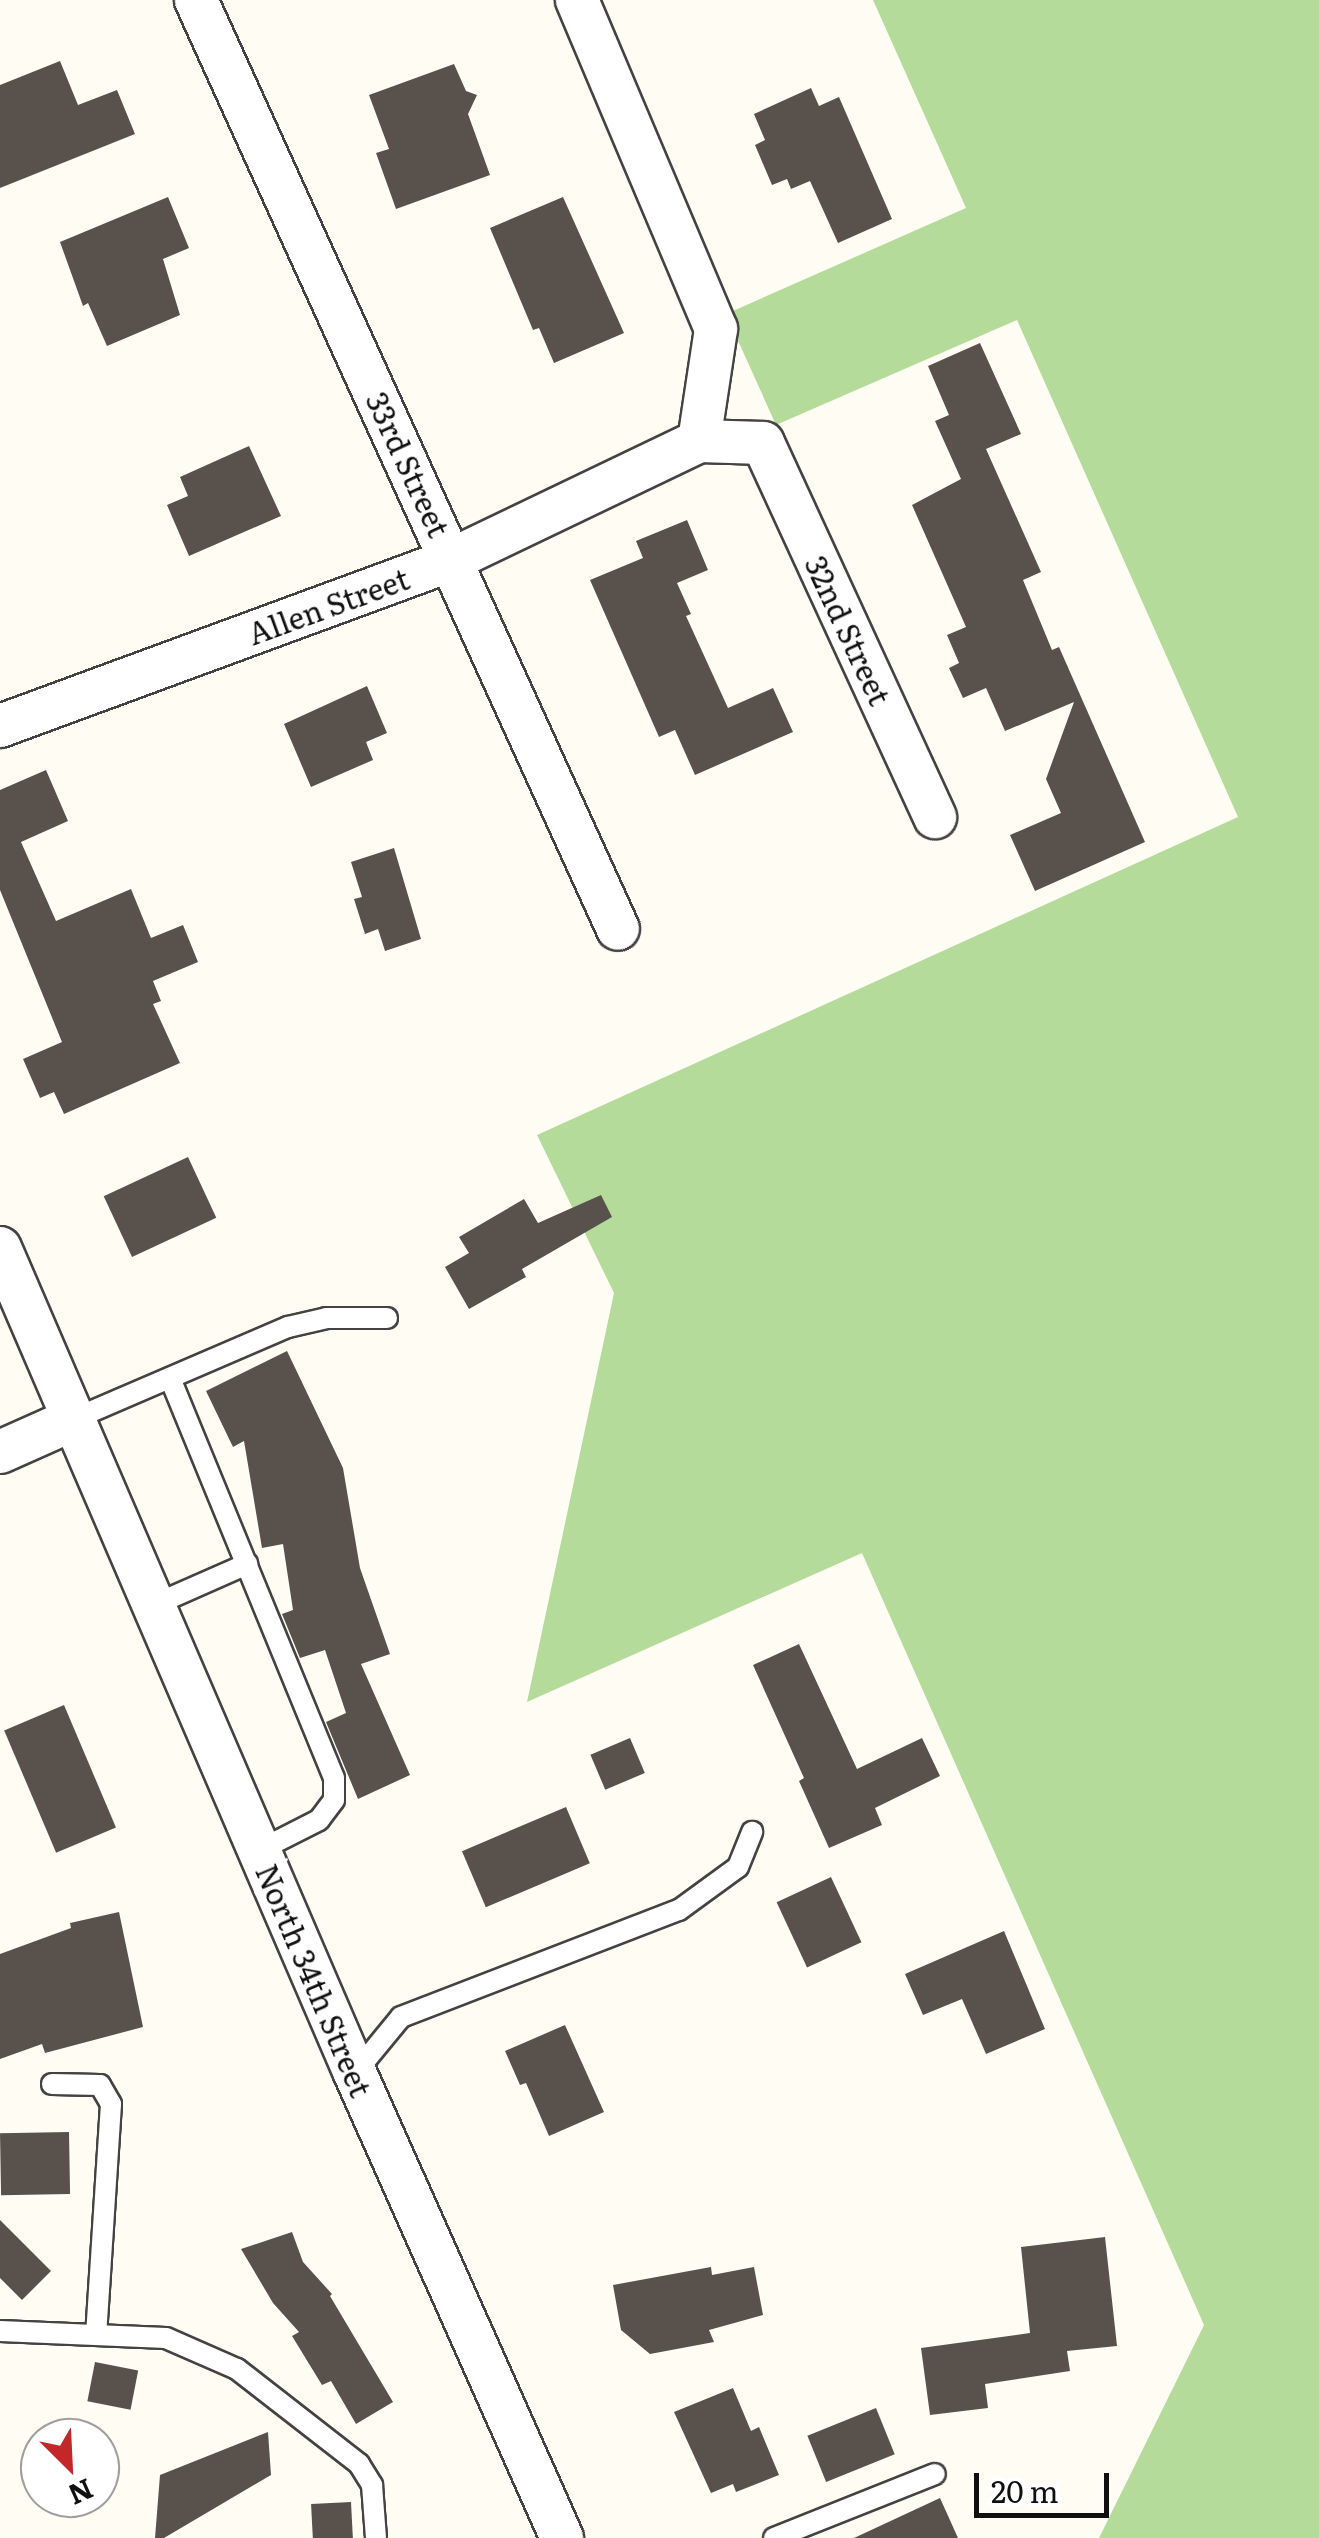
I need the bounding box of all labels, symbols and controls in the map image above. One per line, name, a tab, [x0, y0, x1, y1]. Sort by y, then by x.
street label: 33rd Street	[360, 386, 458, 542]
street label: 32nd Street	[799, 550, 899, 710]
street label: Allen Street	[243, 559, 413, 651]
street label: North 34th Street	[250, 1858, 380, 2102]
north arrow	[20, 2418, 120, 2518]
scale bar	[979, 2453, 1114, 2515]
text: 20 m	[991, 2468, 1059, 2512]
text: N	[62, 2470, 101, 2518]

